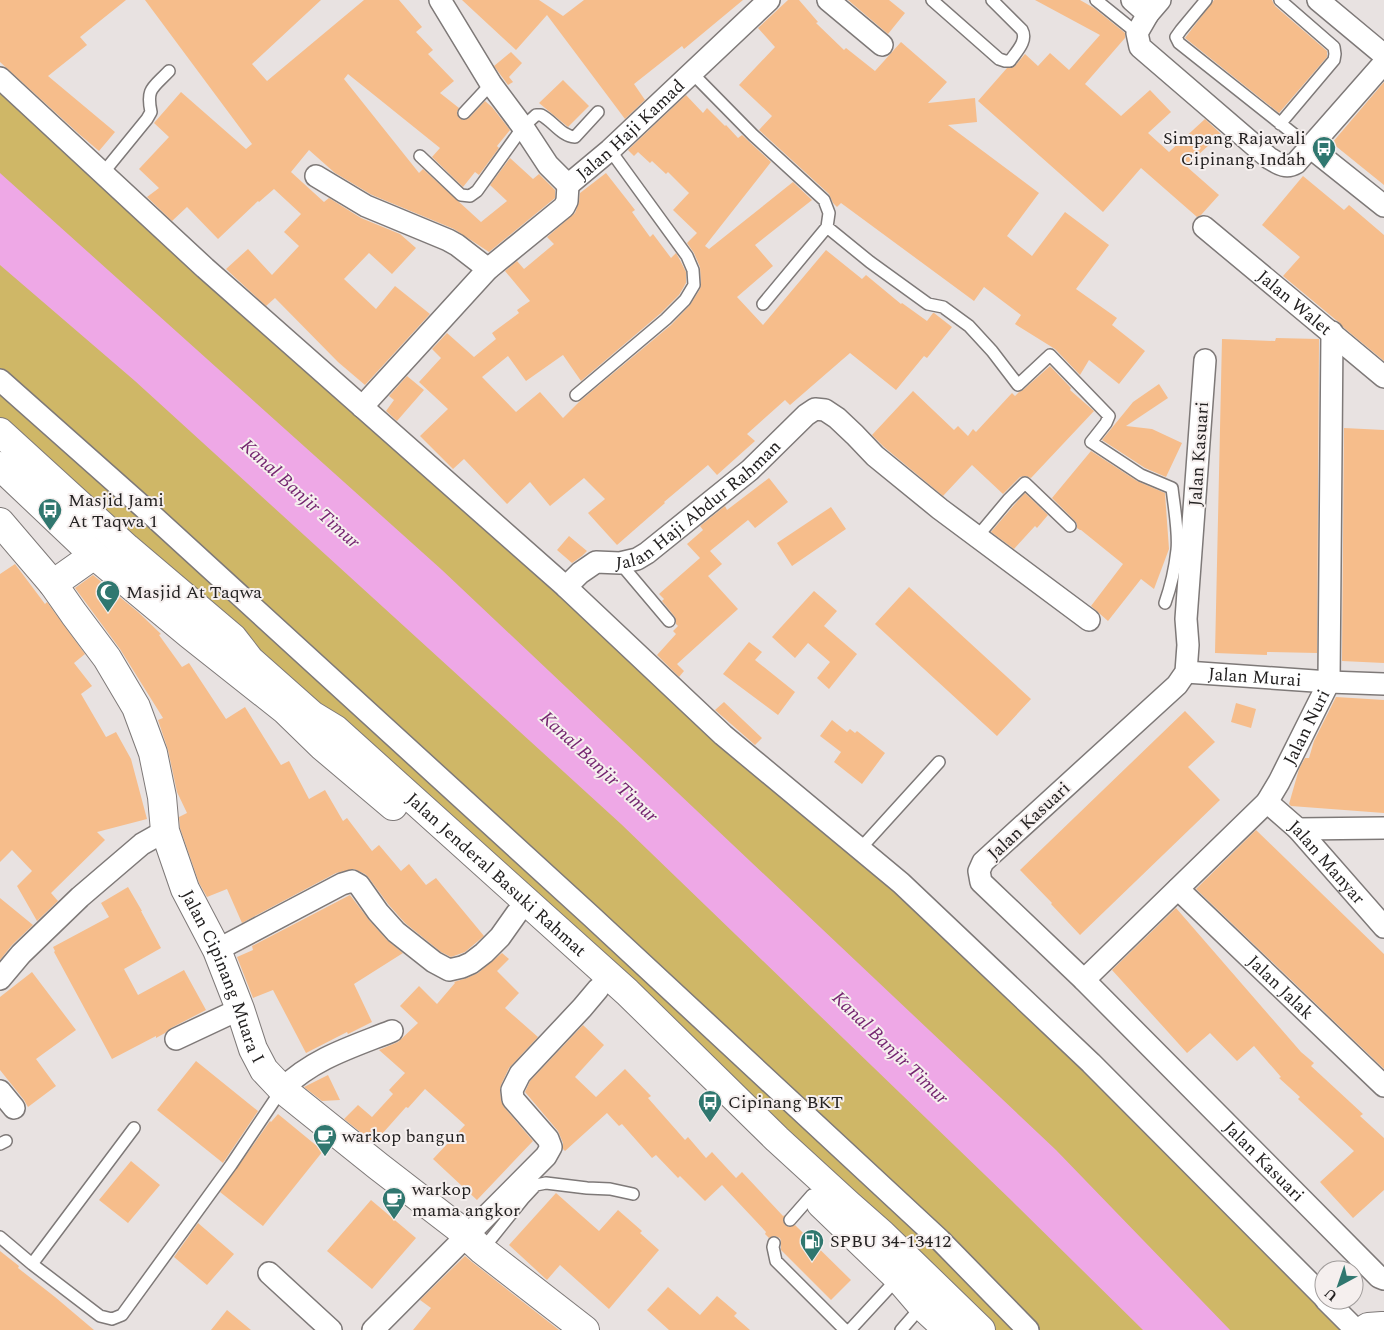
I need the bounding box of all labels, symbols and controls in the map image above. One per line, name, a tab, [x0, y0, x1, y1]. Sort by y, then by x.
street label: Jalan Haji Kamad	[570, 73, 691, 187]
place label: Simpang Rajawali Cipinang Indah	[1163, 125, 1306, 173]
bus stop icon: Simpang Rajawali Cipinang Indah	[1311, 135, 1337, 169]
street label: Jalan Walet	[1251, 263, 1338, 342]
street label: Jalan Kasuari	[1182, 401, 1216, 507]
water label: Kanal Banjir Timur	[233, 432, 367, 556]
street label: Jalan Haji Abdur Rahman	[615, 433, 787, 577]
place label: Masjid Jami At Taqwa 1	[68, 487, 164, 535]
bus stop icon: Masjid Jami At Taqwa 1	[37, 497, 63, 531]
mosque icon: Masjid At Taqwa	[95, 579, 121, 613]
place label: Masjid At Taqwa	[126, 579, 262, 606]
street label: Jalan Murai	[1207, 660, 1302, 694]
street label: Jalan Nuri	[1276, 685, 1337, 770]
water label: Kanal Banjir Timur	[533, 704, 665, 830]
street label: Jalan Kasuari	[981, 775, 1077, 867]
street label: Jalan Jenderal Basuki Rahmat	[400, 786, 593, 963]
street label: Jalan Manyar	[1283, 813, 1372, 910]
street label: Jalan Cipinang Muara I	[174, 885, 272, 1068]
street label: Jalan Jalak	[1241, 949, 1320, 1026]
water label: Kanal Banjir Timur	[825, 984, 955, 1112]
bus stop icon: Cipinang BKT	[697, 1089, 723, 1123]
place label: Cipinang BKT	[728, 1089, 843, 1116]
street label: Jalan Kasuari	[1217, 1114, 1311, 1208]
cafe icon: warkop bangun	[312, 1123, 338, 1157]
place label: warkop bangun	[341, 1123, 465, 1150]
place label: warkop mama angkor	[411, 1176, 520, 1224]
cafe icon: warkop mama angkor	[381, 1186, 407, 1220]
fuel station icon: SPBU 34-13412	[799, 1228, 825, 1262]
place label: SPBU 34-13412	[830, 1228, 951, 1255]
north arrow	[1314, 1260, 1364, 1310]
text: U	[1320, 1283, 1342, 1306]

